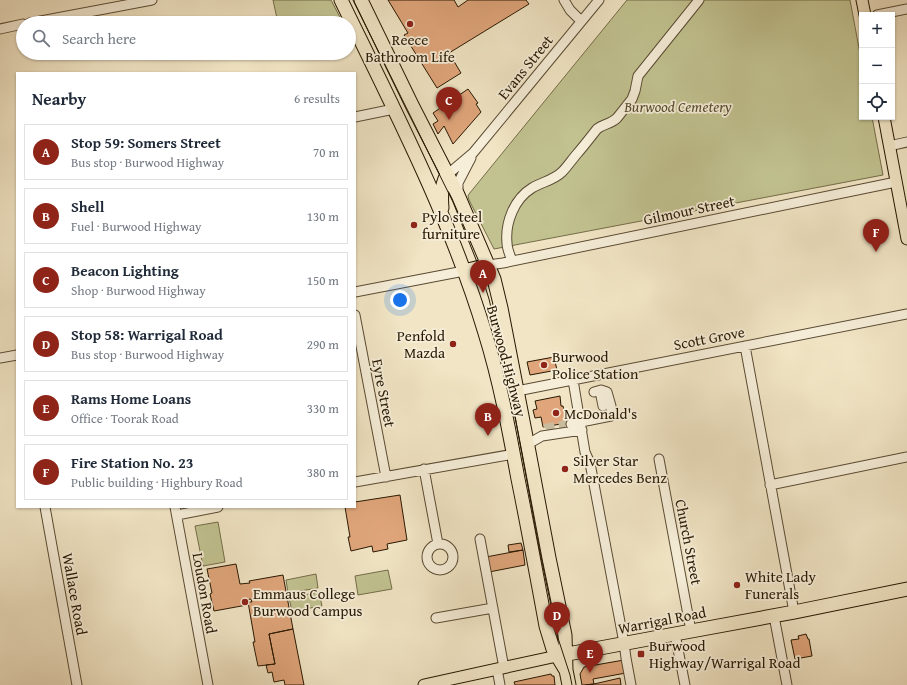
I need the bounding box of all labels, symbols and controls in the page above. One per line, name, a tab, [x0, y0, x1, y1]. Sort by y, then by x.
map controls	[859, 12, 895, 120]
button: +	[859, 12, 895, 48]
search box	[16, 16, 356, 60]
marker: Reece Bathroom Life	[405, 19, 415, 29]
icon: search	[30, 27, 52, 49]
text: Search here	[62, 28, 136, 49]
place label: Reece Bathroom Life	[365, 29, 455, 67]
street label: Evans Street	[492, 30, 558, 104]
button: −	[859, 48, 895, 84]
button: locate	[859, 84, 895, 120]
text: Nearby	[32, 86, 86, 111]
pin: C	[436, 87, 462, 120]
text: 6 results	[294, 89, 340, 108]
park label: Burwood Cemetery	[623, 96, 732, 117]
text: Stop 59: Somers Street	[71, 132, 221, 153]
text: A	[42, 143, 50, 162]
text: 70 m	[313, 143, 339, 162]
text: Bus stop · Burwood Highway	[71, 153, 224, 172]
street label: Gilmour Street	[641, 190, 737, 230]
text: Shell	[71, 196, 104, 217]
place label: Pylo steel furniture	[422, 206, 482, 244]
text: B	[42, 207, 50, 226]
text: 130 m	[307, 207, 339, 226]
text: Fuel · Burwood Highway	[71, 217, 202, 236]
pin: F	[863, 219, 889, 252]
marker: Pylo steel furniture	[409, 220, 419, 230]
text: Beacon Lighting	[71, 260, 179, 281]
pin: A	[470, 260, 496, 293]
text: C	[42, 271, 50, 290]
text: 150 m	[307, 271, 339, 290]
text: Shop · Burwood Highway	[71, 281, 206, 300]
your location	[390, 290, 410, 310]
street label: Burwood Highway	[483, 303, 531, 419]
street label: Scott Grove	[672, 321, 746, 355]
text: Stop 58: Warrigal Road	[71, 324, 223, 345]
place label: Penfold Mazda	[397, 325, 445, 363]
text: D	[42, 335, 50, 354]
text: 290 m	[307, 335, 339, 354]
marker: Penfold Mazda	[448, 339, 458, 349]
text: Bus stop · Burwood Highway	[71, 345, 224, 364]
place label: Burwood Police Station	[552, 346, 639, 384]
street label: Eyre Street	[367, 357, 401, 430]
marker: Burwood Police Station	[539, 360, 549, 370]
text: Rams Home Loans	[71, 388, 191, 409]
text: E	[43, 399, 49, 418]
text: 330 m	[307, 399, 339, 418]
pin: B	[475, 403, 501, 436]
place label: McDonald's	[564, 403, 637, 424]
marker: McDonald's	[551, 408, 561, 418]
text: Office · Toorak Road	[71, 409, 179, 428]
place label: Silver Star Mercedes Benz	[573, 450, 667, 488]
text: Fire Station No. 23	[71, 452, 194, 473]
text: F	[43, 463, 49, 482]
text: 380 m	[307, 463, 339, 482]
marker: Silver Star Mercedes Benz	[560, 464, 570, 474]
text: Public building · Highbury Road	[71, 473, 243, 492]
street label: Church Street	[670, 497, 708, 587]
street label: Wallace Road	[57, 551, 93, 637]
street label: Loudon Road	[188, 551, 222, 635]
place label: White Lady Funerals	[745, 566, 816, 604]
marker: White Lady Funerals	[732, 580, 742, 590]
place label: Emmaus College Burwood Campus	[253, 583, 363, 621]
marker: Emmaus College Burwood Campus	[240, 597, 250, 607]
street label: Warrigal Road	[616, 601, 708, 639]
pin: D	[544, 602, 570, 635]
place label: Burwood Highway/Warrigal Road	[649, 635, 800, 673]
pin: E	[577, 640, 603, 673]
marker: Burwood Highway/Warrigal Road	[636, 649, 646, 659]

